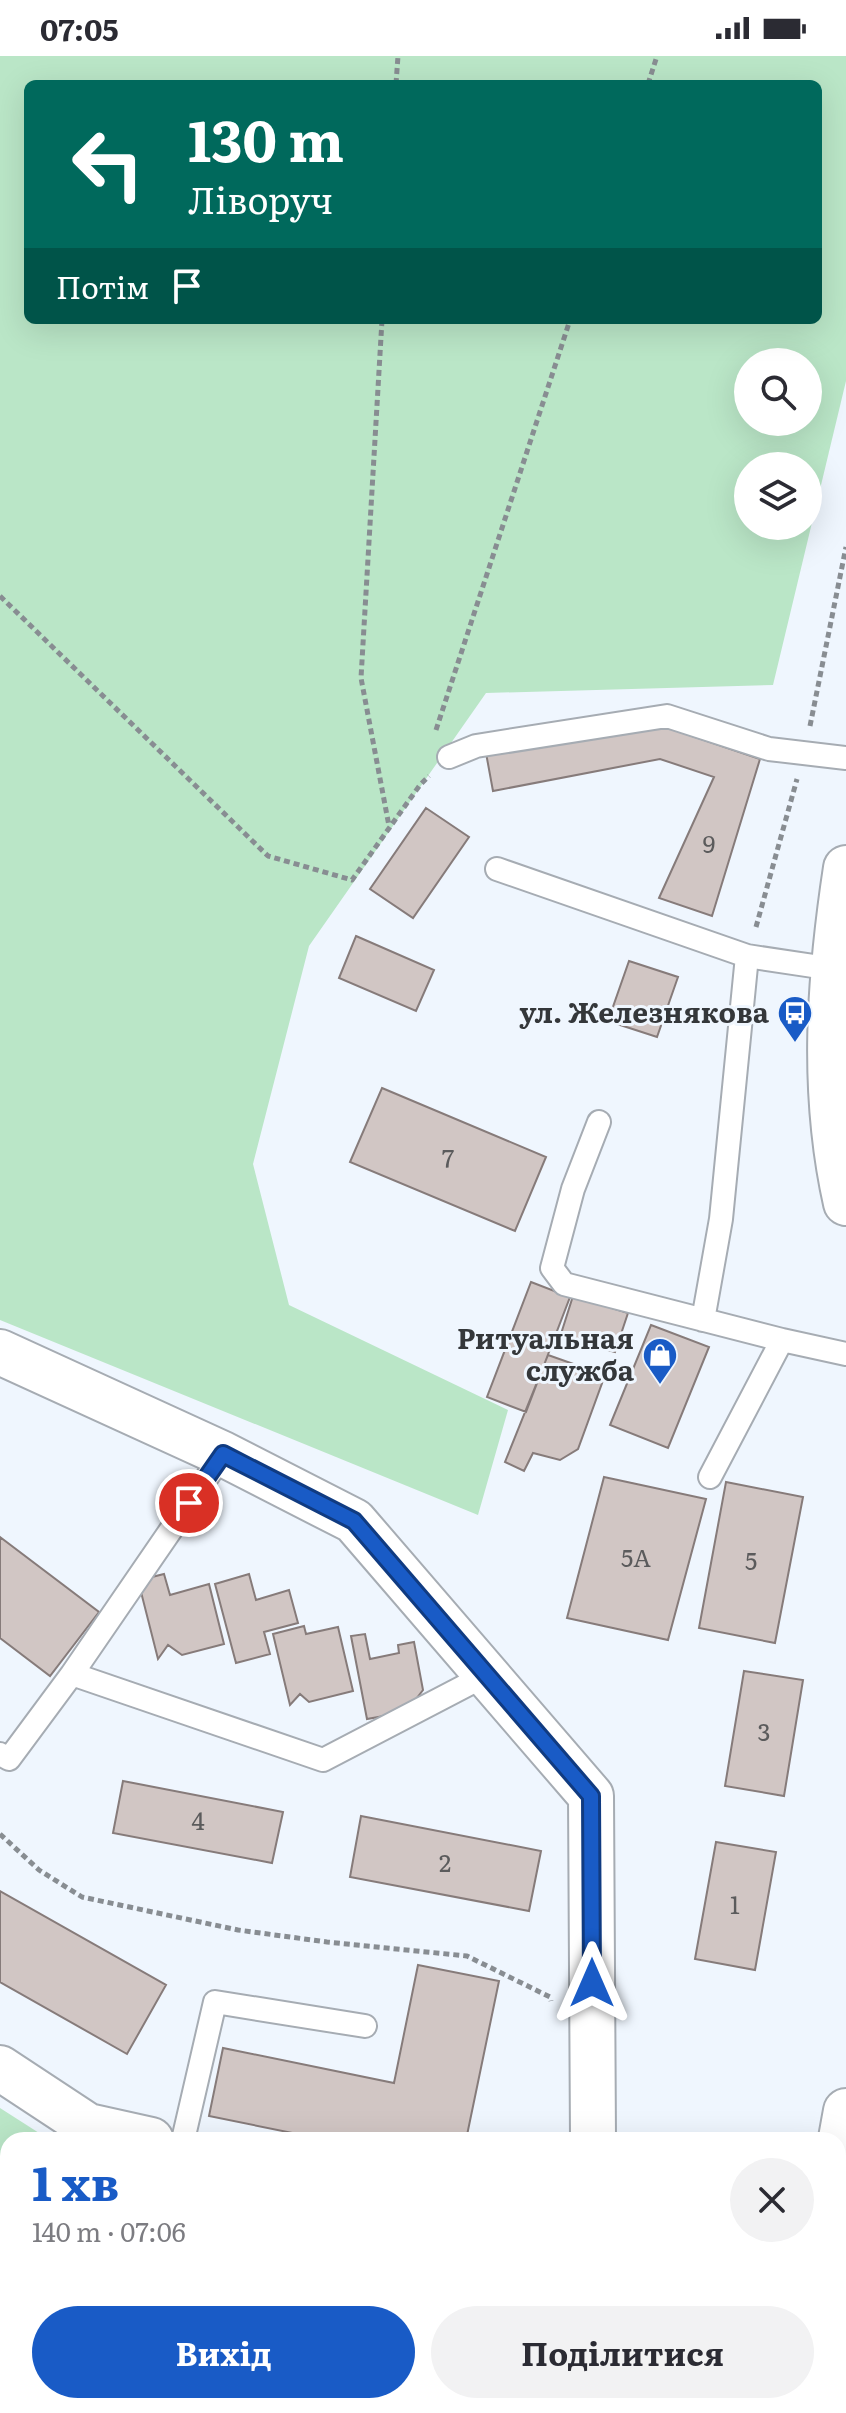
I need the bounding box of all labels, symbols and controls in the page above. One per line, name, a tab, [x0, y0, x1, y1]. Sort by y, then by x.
text: 07:05	[40, 6, 119, 50]
text: 130 m	[188, 96, 344, 179]
icon: left	[56, 112, 160, 216]
text: Ліворуч	[188, 172, 333, 225]
text: Потім	[56, 264, 149, 308]
icon: arrive	[165, 264, 209, 308]
map controls	[734, 348, 822, 540]
button: search	[734, 348, 822, 436]
button: layers	[734, 452, 822, 540]
house number: 9	[703, 825, 715, 860]
place label: ул. Железнякова	[519, 990, 770, 1032]
bus stop icon: ул. Железнякова	[776, 994, 814, 1044]
house number: 7	[442, 1139, 454, 1174]
place label: Ритуальная служба	[457, 1316, 635, 1390]
shop icon: Ритуальная служба	[641, 1336, 679, 1386]
pin	[155, 1469, 223, 1537]
icon: arrive	[167, 1481, 211, 1525]
house number: 5А	[621, 1539, 651, 1574]
house number: 5	[745, 1542, 757, 1577]
house number: 3	[757, 1713, 771, 1748]
house number: 4	[191, 1802, 205, 1837]
house number: 2	[439, 1844, 451, 1879]
house number: 1	[730, 1886, 740, 1921]
position arrow	[550, 1941, 634, 2025]
text: 1 хв	[32, 2145, 119, 2216]
button: close	[730, 2158, 814, 2242]
text: 140 m · 07:06	[32, 2211, 186, 2250]
button: Вихід	[32, 2306, 415, 2398]
button: Поділитися	[431, 2306, 814, 2398]

